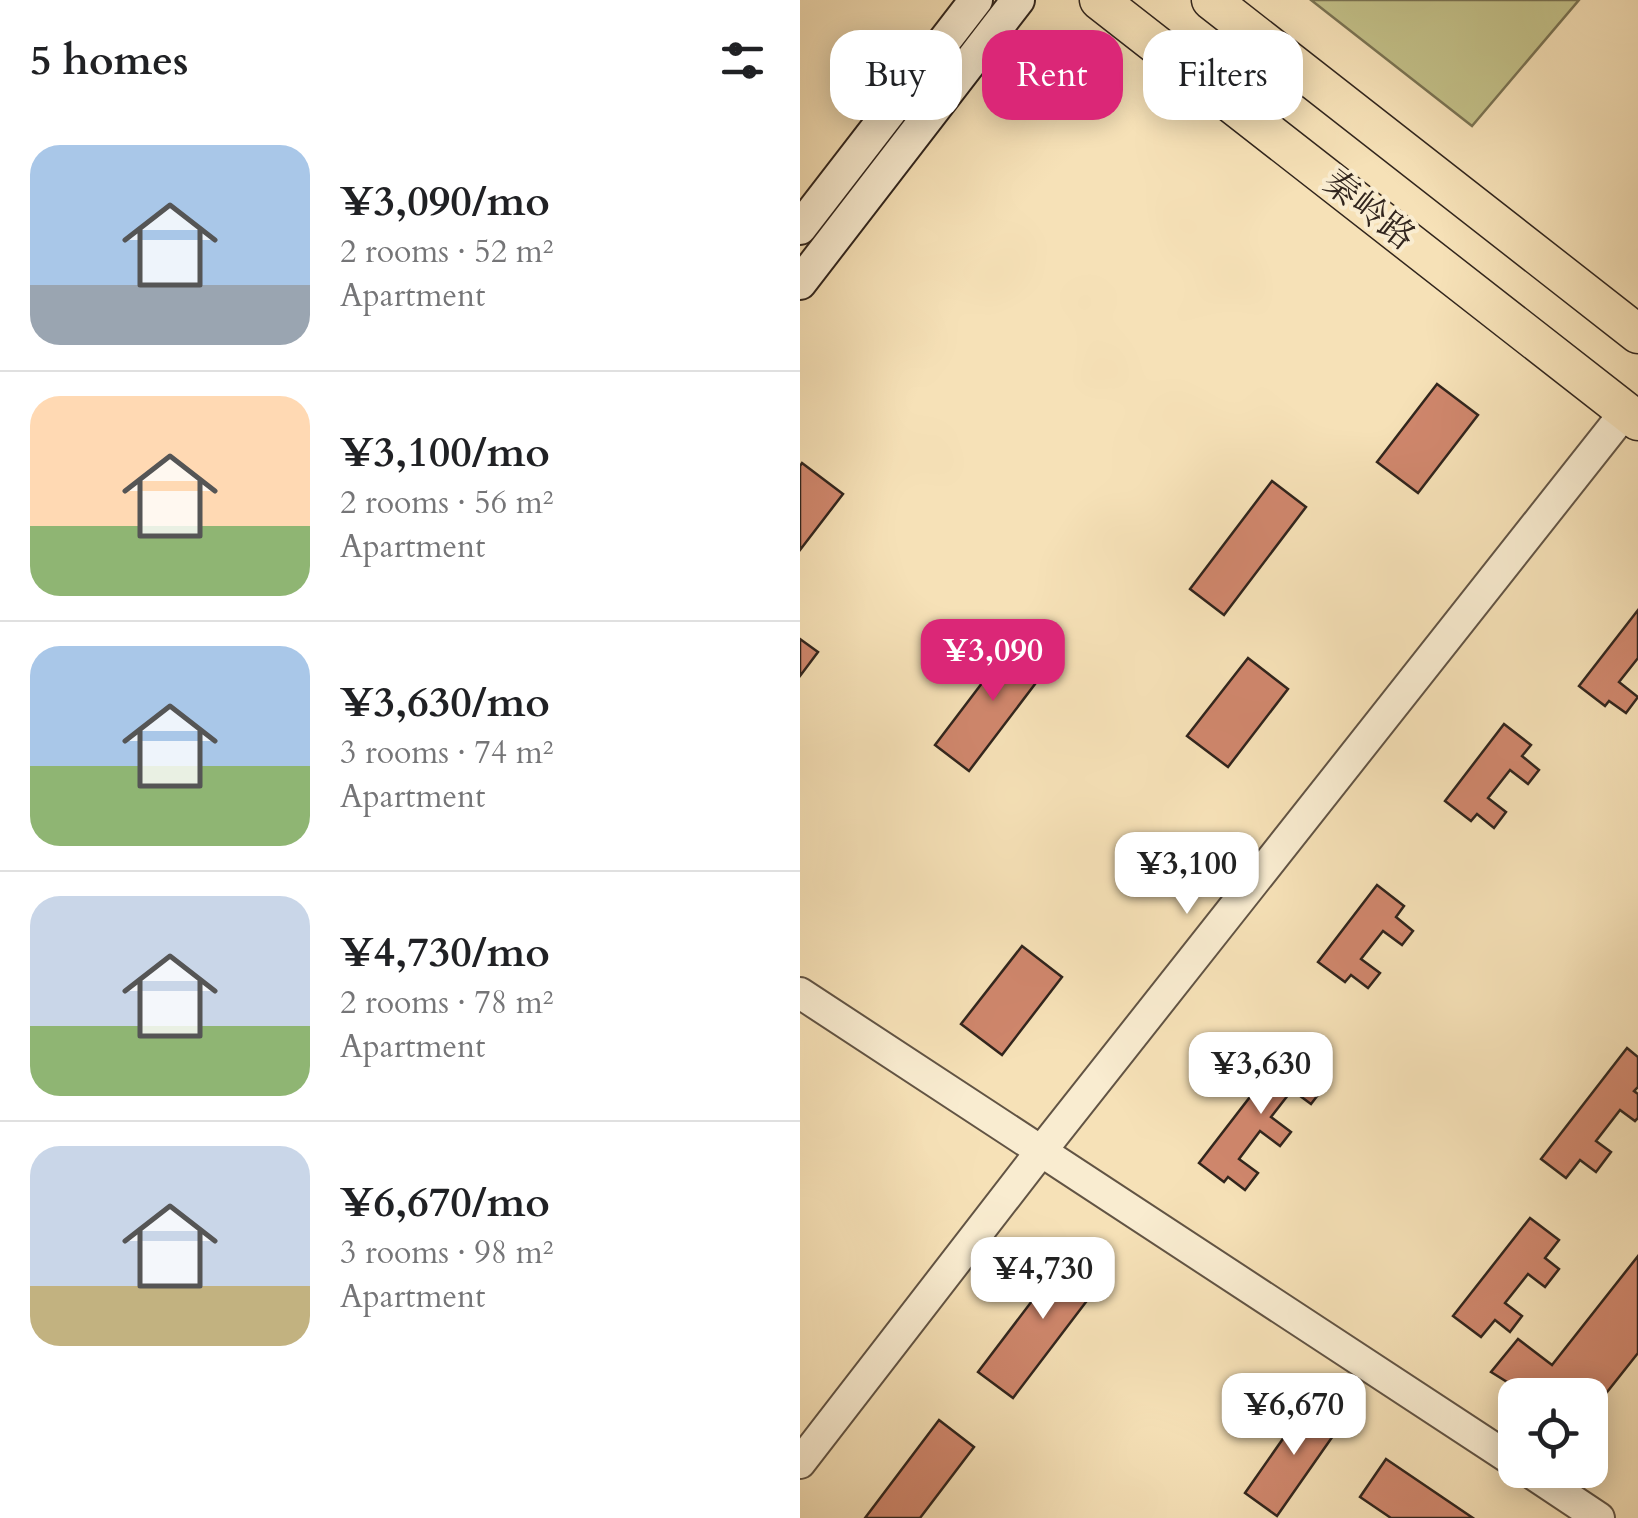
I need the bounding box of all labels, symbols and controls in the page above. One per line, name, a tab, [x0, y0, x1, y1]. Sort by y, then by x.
chip: Buy	[830, 30, 962, 120]
chip: Rent	[982, 30, 1123, 120]
chip: Filters	[1143, 30, 1303, 120]
text: 5 homes	[30, 32, 188, 89]
icon: filters	[715, 33, 770, 88]
street label: 秦岭路	[1313, 159, 1425, 261]
text: ¥3,090/mo	[340, 173, 550, 230]
icon: home	[110, 185, 230, 305]
text: 2 rooms · 52 m²	[340, 230, 553, 274]
text: Apartment	[340, 274, 485, 318]
text: ¥3,100/mo	[340, 424, 550, 481]
icon: home	[110, 436, 230, 556]
text: 2 rooms · 56 m²	[340, 481, 553, 525]
text: Apartment	[340, 525, 485, 569]
pin: ¥3,090	[912, 619, 1074, 704]
text: ¥3,090	[943, 629, 1043, 673]
text: ¥3,630/mo	[340, 674, 550, 731]
icon: home	[110, 686, 230, 806]
text: 3 rooms · 74 m²	[340, 731, 553, 775]
text: Apartment	[340, 775, 485, 819]
pin: ¥3,100	[1106, 832, 1268, 917]
text: ¥3,100	[1137, 842, 1237, 886]
text: ¥4,730/mo	[340, 924, 550, 981]
icon: home	[110, 936, 230, 1056]
text: 2 rooms · 78 m²	[340, 981, 553, 1025]
text: Apartment	[340, 1025, 485, 1069]
pin: ¥3,630	[1180, 1032, 1342, 1117]
text: ¥3,630	[1211, 1042, 1311, 1086]
text: ¥6,670/mo	[340, 1174, 550, 1231]
icon: home	[110, 1186, 230, 1306]
text: 3 rooms · 98 m²	[340, 1231, 553, 1275]
pin: ¥4,730	[962, 1237, 1124, 1322]
text: ¥4,730	[993, 1247, 1093, 1291]
text: Apartment	[340, 1275, 485, 1319]
pin: ¥6,670	[1213, 1373, 1375, 1458]
map controls	[1498, 1378, 1608, 1488]
button: locate	[1498, 1378, 1608, 1488]
text: ¥6,670	[1244, 1383, 1344, 1427]

